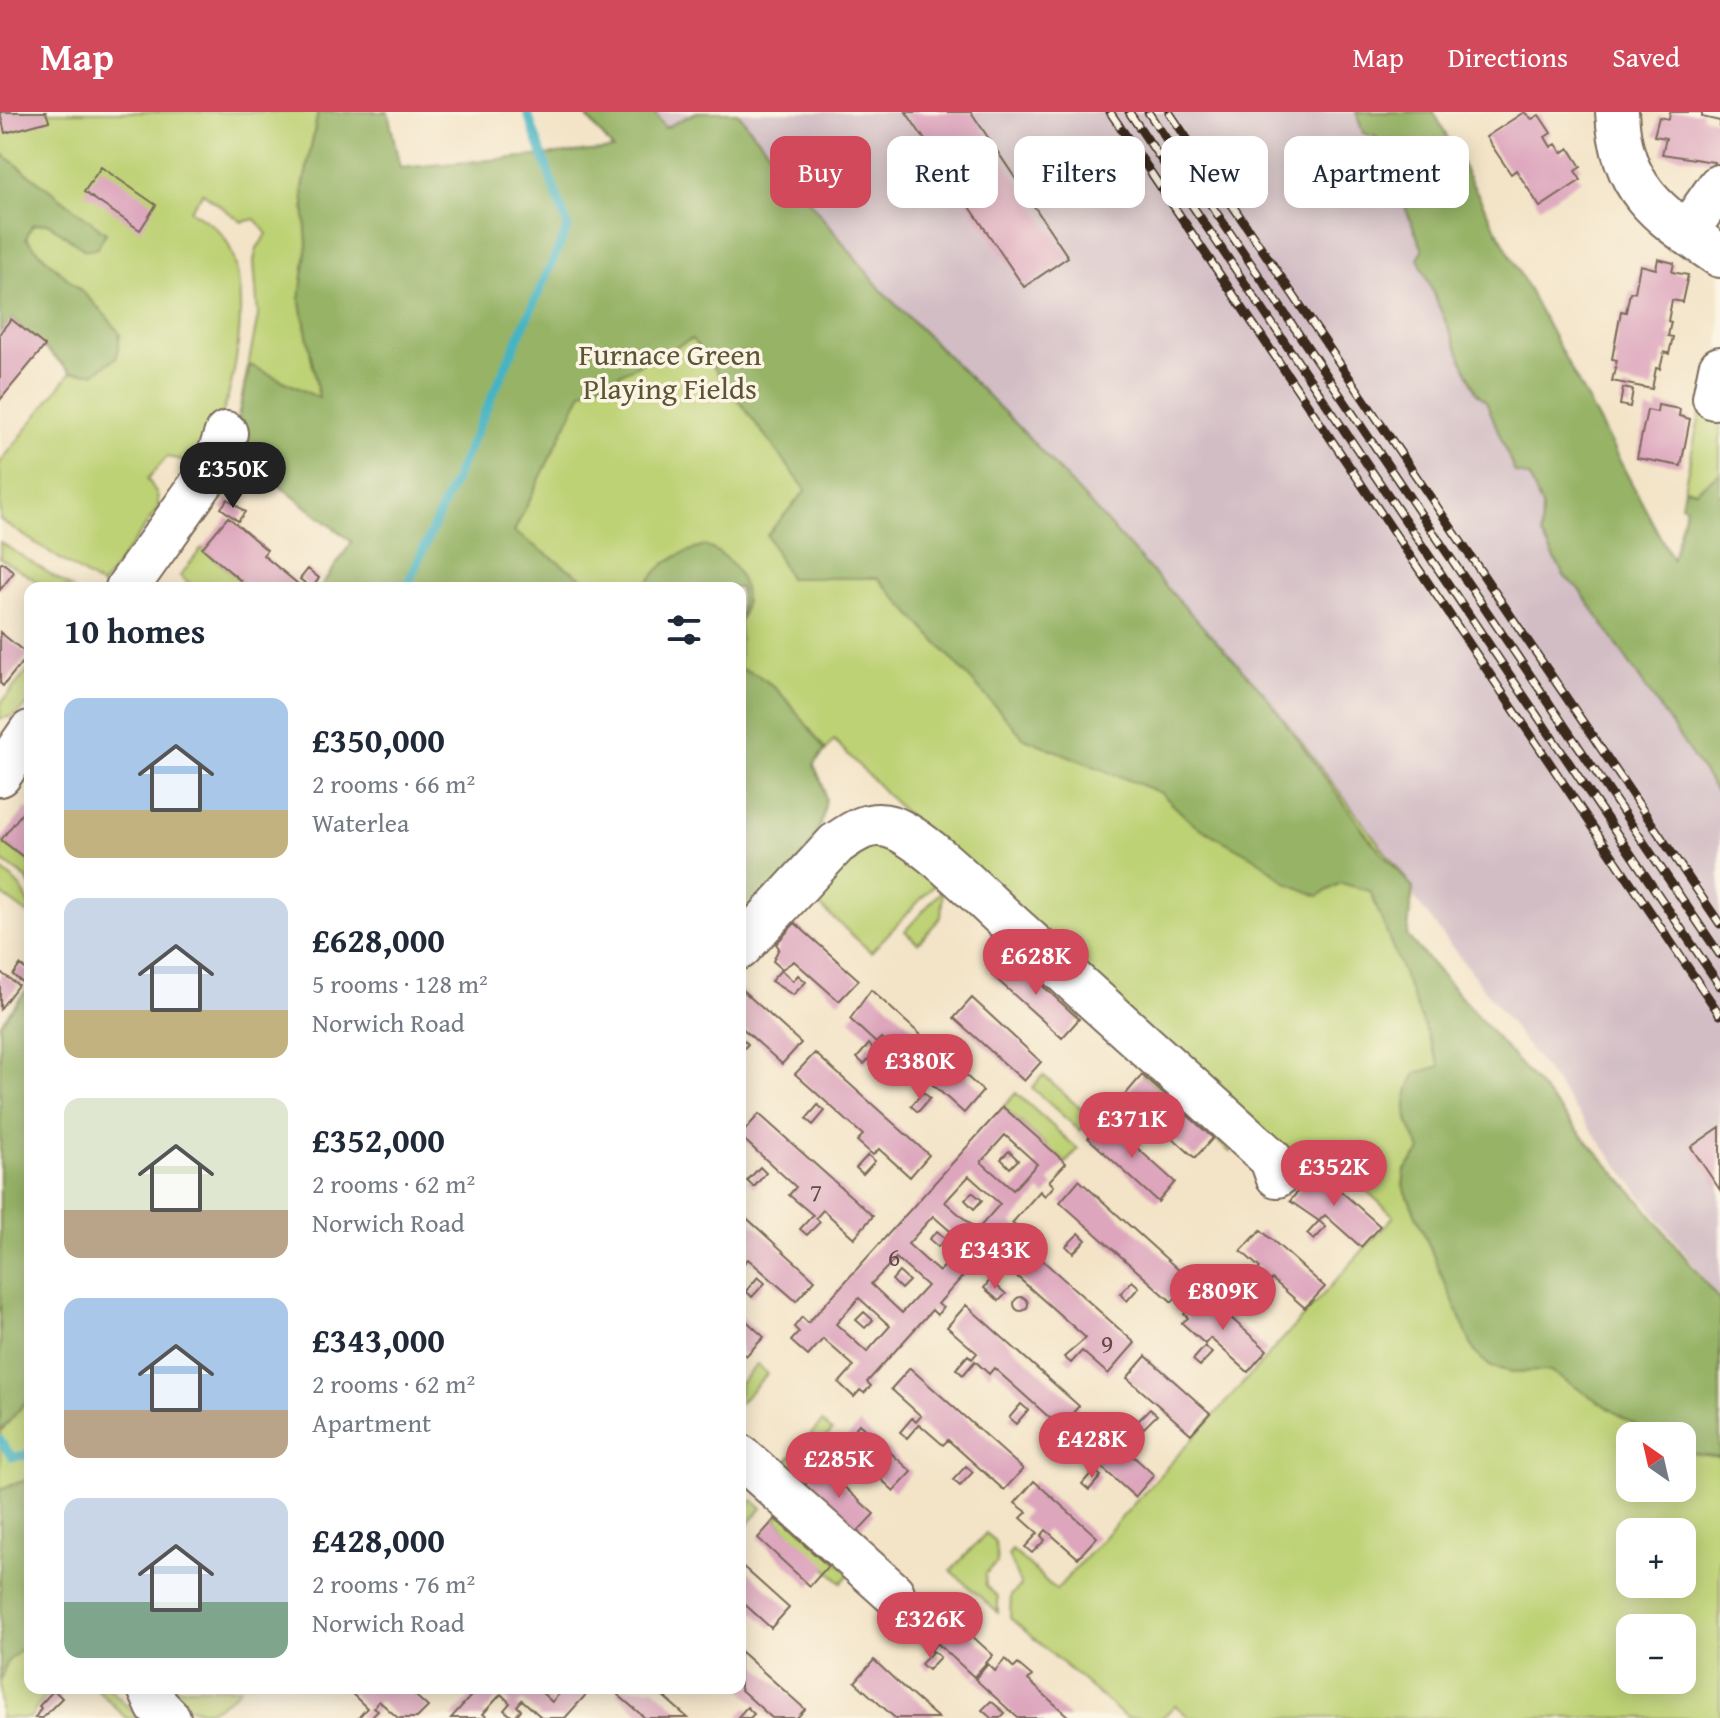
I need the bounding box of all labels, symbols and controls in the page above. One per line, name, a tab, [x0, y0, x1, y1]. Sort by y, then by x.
text: Map	[40, 28, 114, 84]
text: Map	[1352, 36, 1404, 77]
text: Directions	[1448, 36, 1568, 77]
text: Saved	[1612, 36, 1680, 77]
chip: Buy	[770, 136, 871, 208]
chip: Rent	[887, 136, 998, 208]
chip: Filters	[1014, 136, 1145, 208]
chip: New	[1161, 136, 1268, 208]
chip: Apartment	[1284, 136, 1469, 208]
park label: Furnace Green Playing Fields	[579, 332, 762, 410]
pin: £350K	[177, 442, 289, 510]
text: £350K	[198, 448, 268, 487]
text: 10 homes	[64, 606, 205, 655]
icon: filters	[662, 608, 706, 652]
text: £350,000	[312, 715, 445, 764]
icon: home	[128, 730, 224, 826]
text: 2 rooms · 66 m²	[312, 764, 475, 803]
text: Waterlea	[312, 803, 409, 842]
text: £628,000	[312, 915, 445, 964]
pin: £628K	[980, 929, 1092, 997]
icon: home	[128, 930, 224, 1026]
text: £628K	[1001, 935, 1071, 974]
text: 5 rooms · 128 m²	[312, 964, 488, 1003]
text: Norwich Road	[312, 1003, 465, 1042]
pin: £380K	[864, 1034, 976, 1102]
text: £380K	[885, 1040, 955, 1079]
pin: £371K	[1076, 1092, 1188, 1160]
text: £371K	[1097, 1098, 1167, 1137]
text: £352,000	[312, 1115, 445, 1164]
icon: home	[128, 1130, 224, 1226]
pin: £352K	[1278, 1140, 1390, 1208]
text: £352K	[1299, 1146, 1369, 1185]
text: 2 rooms · 62 m²	[312, 1164, 475, 1203]
house number: 7	[810, 1172, 822, 1211]
text: Norwich Road	[312, 1203, 465, 1242]
pin: £343K	[939, 1223, 1051, 1291]
text: £343K	[960, 1229, 1030, 1268]
house number: 6	[888, 1237, 900, 1276]
pin: £809K	[1167, 1264, 1279, 1332]
text: £809K	[1188, 1270, 1258, 1309]
text: £343,000	[312, 1315, 445, 1364]
house number: 9	[1101, 1324, 1113, 1363]
icon: home	[128, 1330, 224, 1426]
text: 2 rooms · 62 m²	[312, 1364, 475, 1403]
text: Apartment	[312, 1403, 431, 1442]
pin: £428K	[1036, 1412, 1148, 1480]
text: £428K	[1057, 1418, 1127, 1457]
north arrow	[1616, 1422, 1696, 1502]
map controls	[1616, 1422, 1696, 1694]
pin: £285K	[783, 1432, 895, 1500]
text: £285K	[804, 1438, 874, 1477]
text: £428,000	[312, 1515, 445, 1564]
button: +	[1616, 1518, 1696, 1598]
icon: home	[128, 1530, 224, 1626]
text: 2 rooms · 76 m²	[312, 1564, 475, 1603]
pin: £326K	[874, 1592, 986, 1660]
text: £326K	[895, 1598, 965, 1637]
text: Norwich Road	[312, 1603, 465, 1642]
button: −	[1616, 1614, 1696, 1694]

